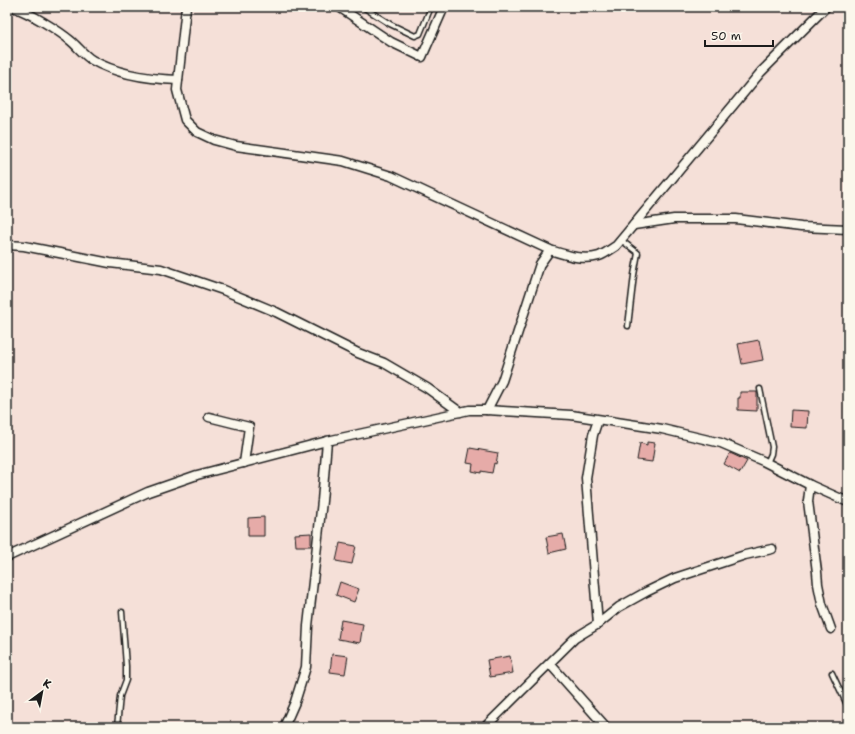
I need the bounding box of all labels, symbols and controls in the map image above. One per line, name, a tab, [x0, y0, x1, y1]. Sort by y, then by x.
scale bar	[705, 22, 773, 48]
text: 50 m	[711, 28, 741, 44]
north arrow	[22, 672, 62, 712]
text: K	[40, 676, 55, 693]

